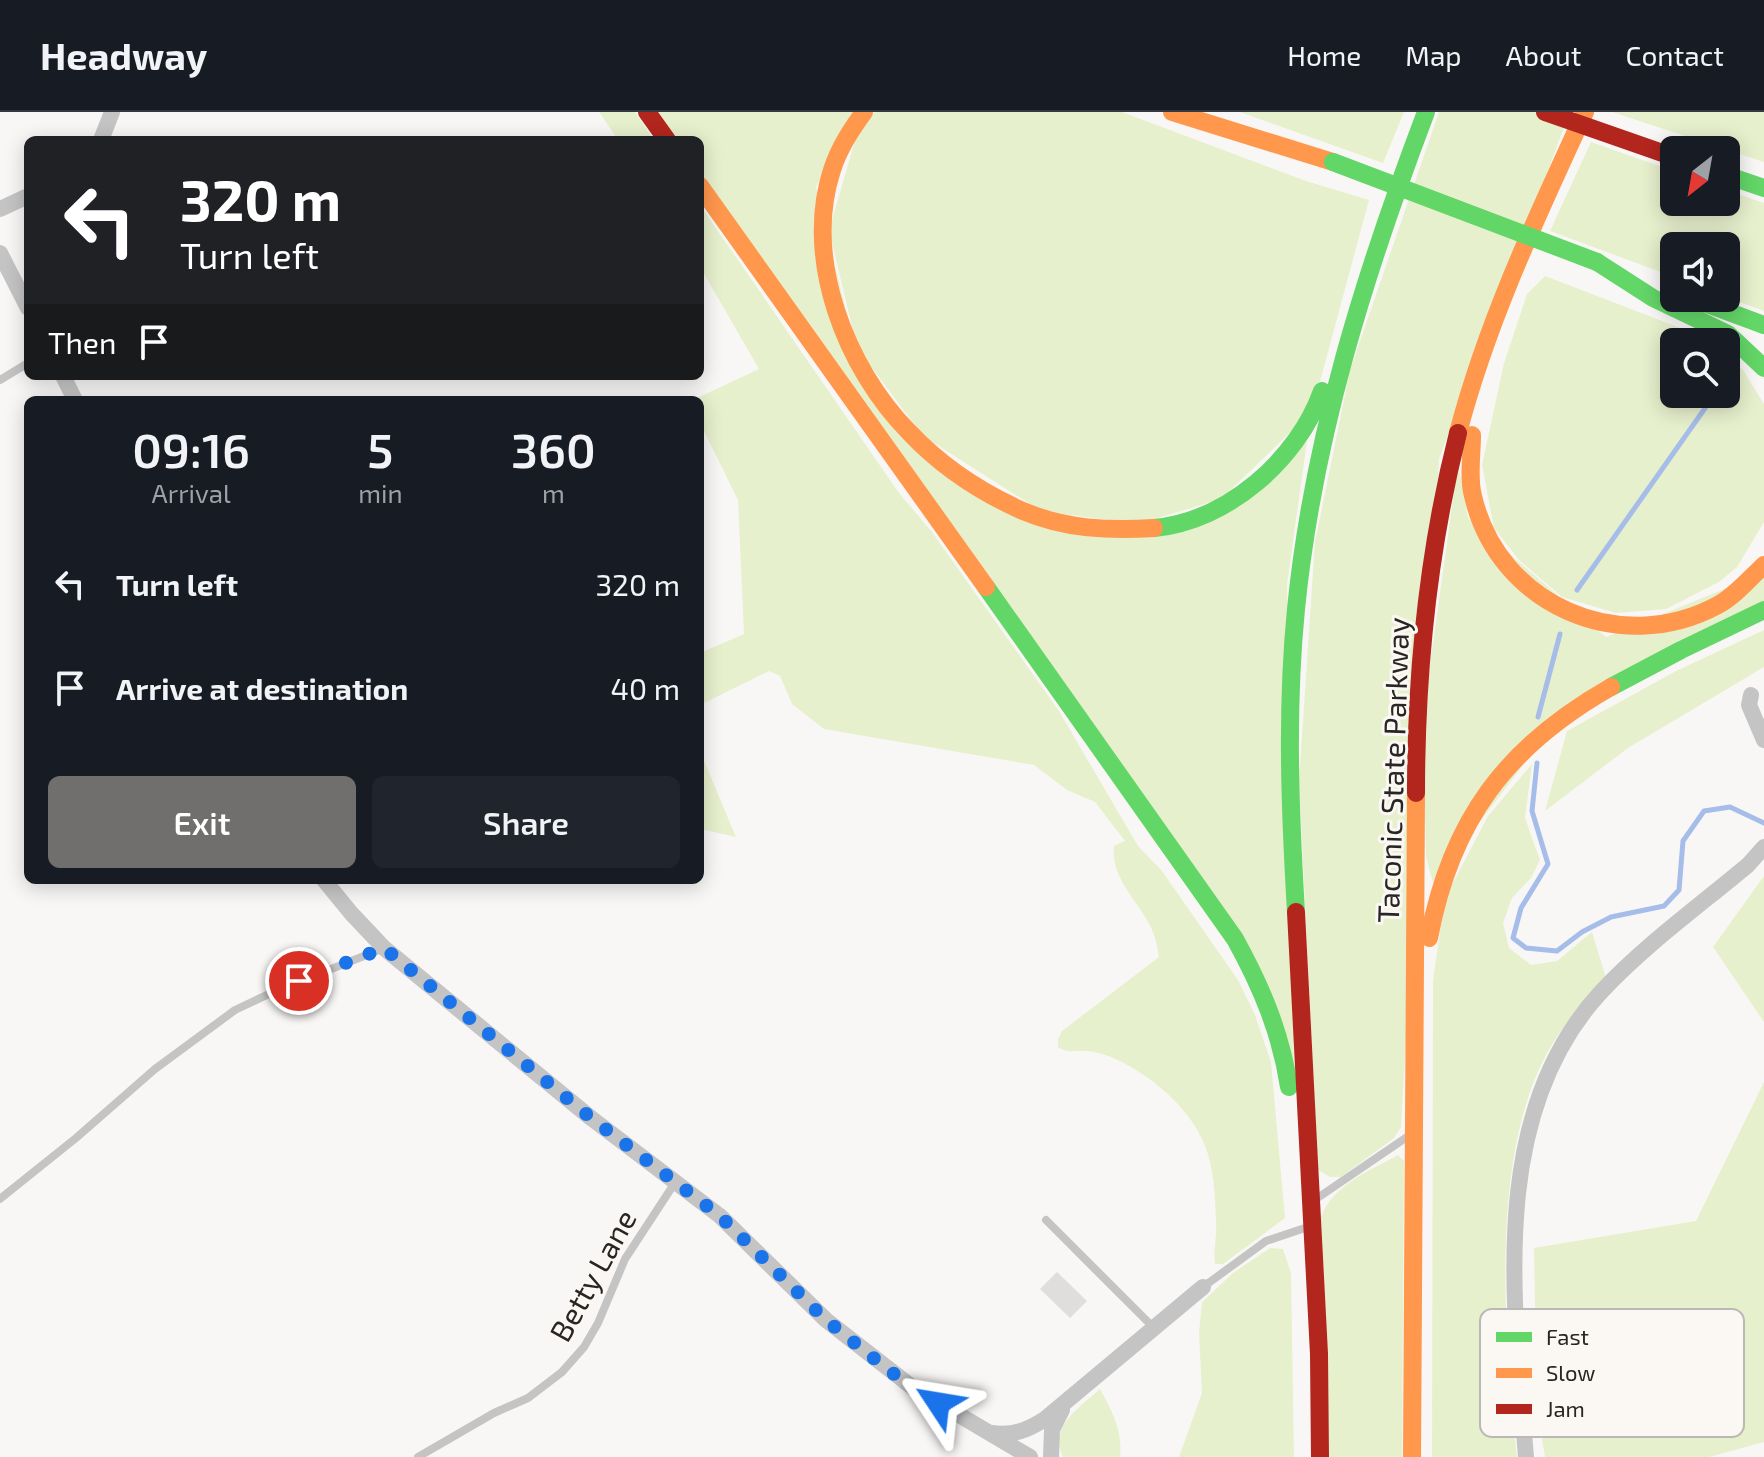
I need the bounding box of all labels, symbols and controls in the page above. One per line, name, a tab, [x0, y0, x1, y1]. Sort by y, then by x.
text: Headway	[40, 32, 207, 78]
text: Home	[1287, 38, 1361, 72]
text: Map	[1405, 38, 1462, 72]
text: About	[1506, 38, 1581, 72]
text: Contact	[1625, 38, 1724, 72]
north arrow	[1660, 136, 1740, 216]
map controls	[1660, 136, 1740, 408]
text: 320 m	[180, 165, 341, 232]
icon: left	[48, 168, 152, 272]
button: sound	[1660, 232, 1740, 312]
text: Turn left	[180, 233, 319, 276]
icon: arrive	[132, 320, 176, 364]
text: Then	[48, 324, 116, 360]
button: search	[1660, 328, 1740, 408]
text: 09:16	[132, 420, 250, 478]
text: 5	[367, 420, 394, 478]
text: 360	[511, 420, 596, 478]
text: Arrival	[152, 477, 231, 508]
text: min	[358, 477, 403, 508]
text: m	[542, 477, 565, 508]
icon: left	[48, 562, 92, 606]
text: Turn left	[116, 566, 238, 602]
text: 320 m	[595, 566, 680, 602]
street label: Taconic State Parkway	[1369, 616, 1415, 923]
icon: arrive	[48, 666, 92, 710]
text: Arrive at destination	[116, 670, 408, 706]
text: 40 m	[610, 670, 680, 706]
button: Exit	[48, 776, 356, 868]
button: Share	[372, 776, 680, 868]
pin	[265, 947, 333, 1015]
icon: arrive	[277, 959, 321, 1003]
street label: Betty Lane	[541, 1203, 643, 1347]
legend	[1480, 1309, 1744, 1437]
text: Fast	[1546, 1323, 1589, 1349]
text: Slow	[1546, 1359, 1595, 1385]
position arrow	[896, 1361, 980, 1445]
text: Jam	[1546, 1395, 1585, 1421]

